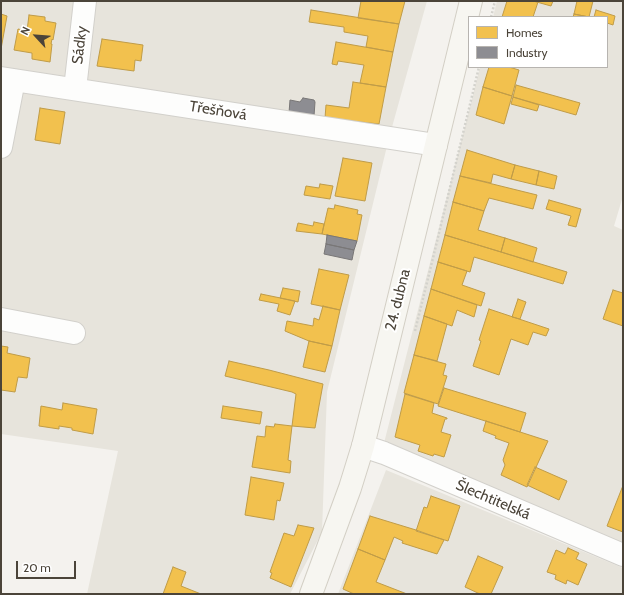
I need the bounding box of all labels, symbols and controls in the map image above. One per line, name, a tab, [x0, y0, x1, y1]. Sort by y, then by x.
north arrow	[16, 16, 56, 56]
legend	[468, 16, 608, 68]
text: N	[17, 24, 33, 37]
street label: Sádky	[69, 25, 91, 65]
text: Homes	[506, 25, 543, 40]
text: Industry	[506, 45, 547, 60]
street label: Třešňová	[188, 98, 248, 124]
street label: 24. dubna	[382, 267, 414, 333]
street label: Šlechtitelská	[453, 476, 533, 524]
scale bar	[18, 553, 78, 579]
text: 20 m	[23, 560, 51, 575]

